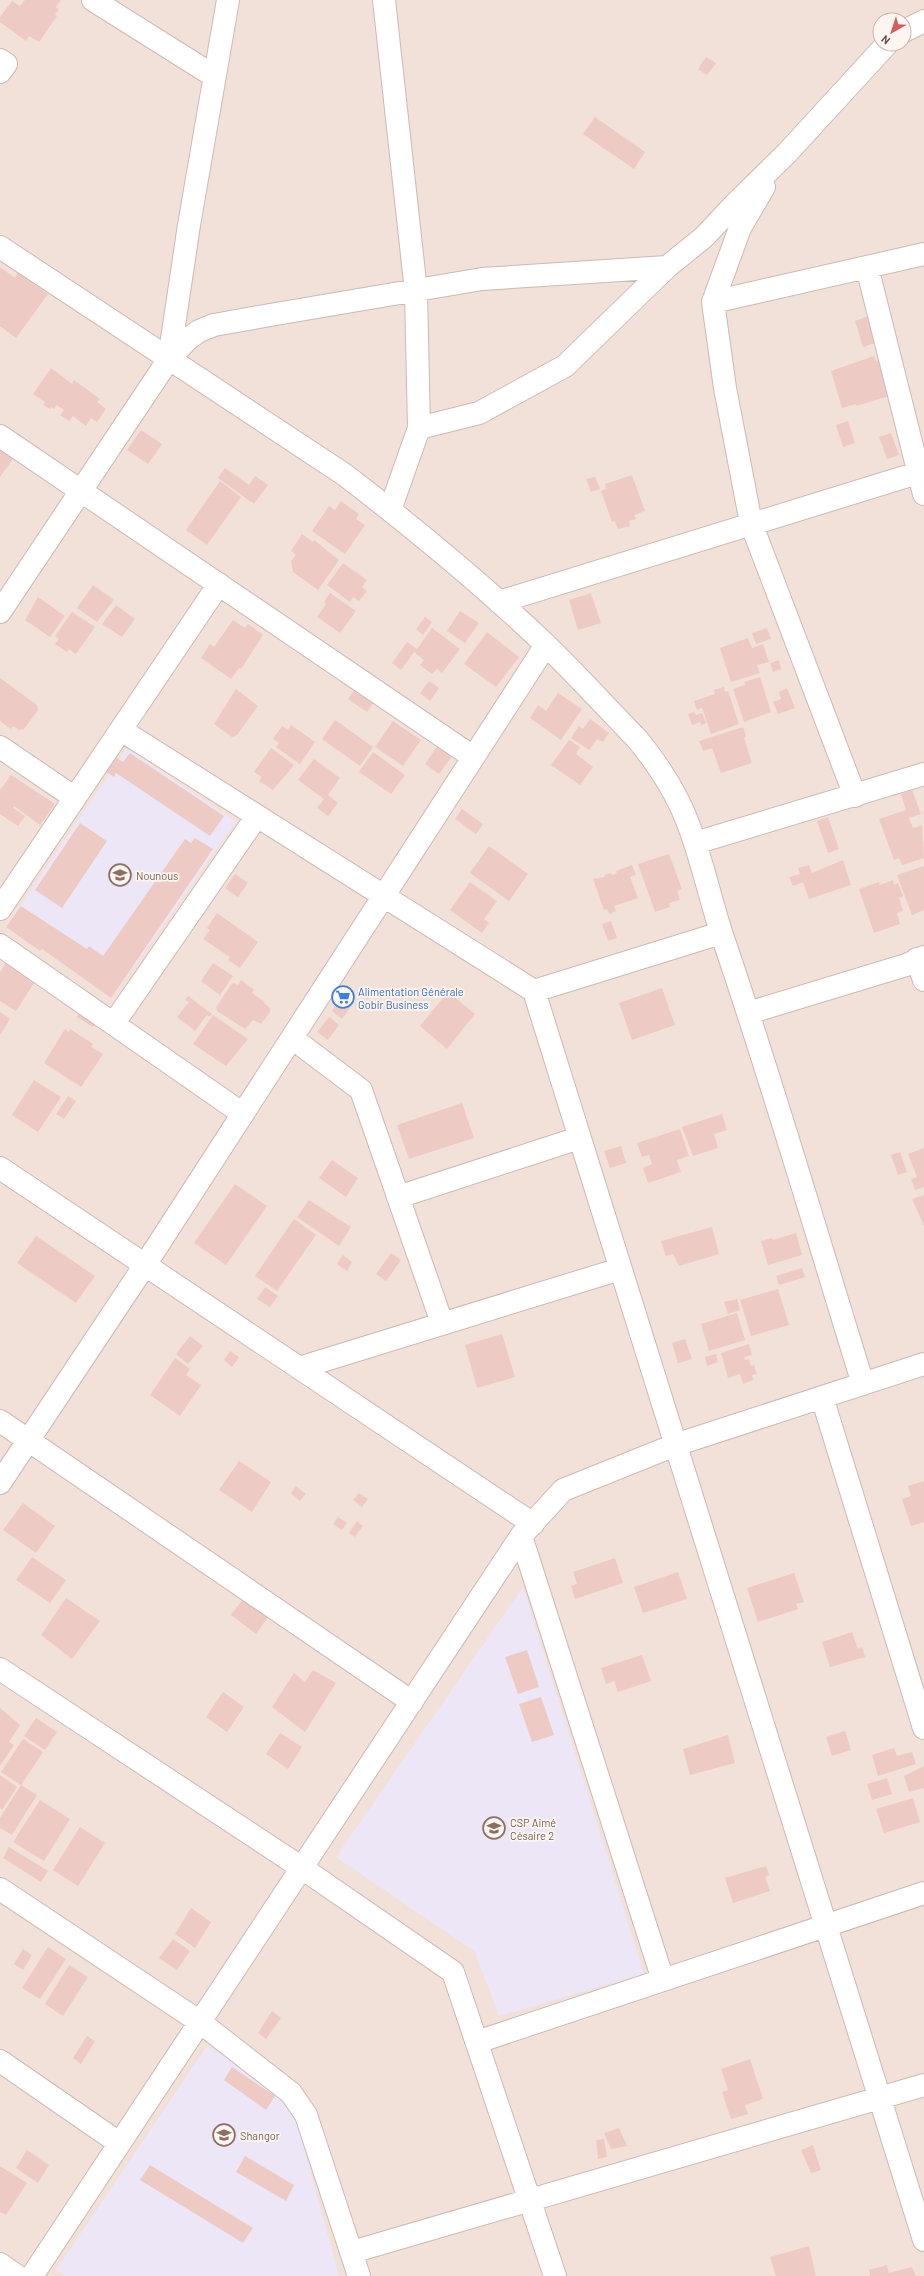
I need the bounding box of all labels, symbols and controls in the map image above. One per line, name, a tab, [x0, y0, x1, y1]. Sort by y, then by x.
north arrow	[872, 12, 912, 52]
text: N	[878, 33, 892, 48]
school or university icon: Nounous	[107, 862, 133, 888]
place label: Nounous	[136, 869, 178, 882]
supermarket icon: Alimentation Générale Gobir Business	[330, 984, 356, 1010]
place label: Alimentation Générale Gobir Business	[358, 985, 464, 1011]
school or university icon: CSP Aimé Césaire 2	[481, 1815, 507, 1841]
place label: CSP Aimé Césaire 2	[510, 1816, 556, 1842]
school or university icon: Shangor	[211, 2122, 237, 2148]
place label: Shangor	[240, 2129, 280, 2142]

